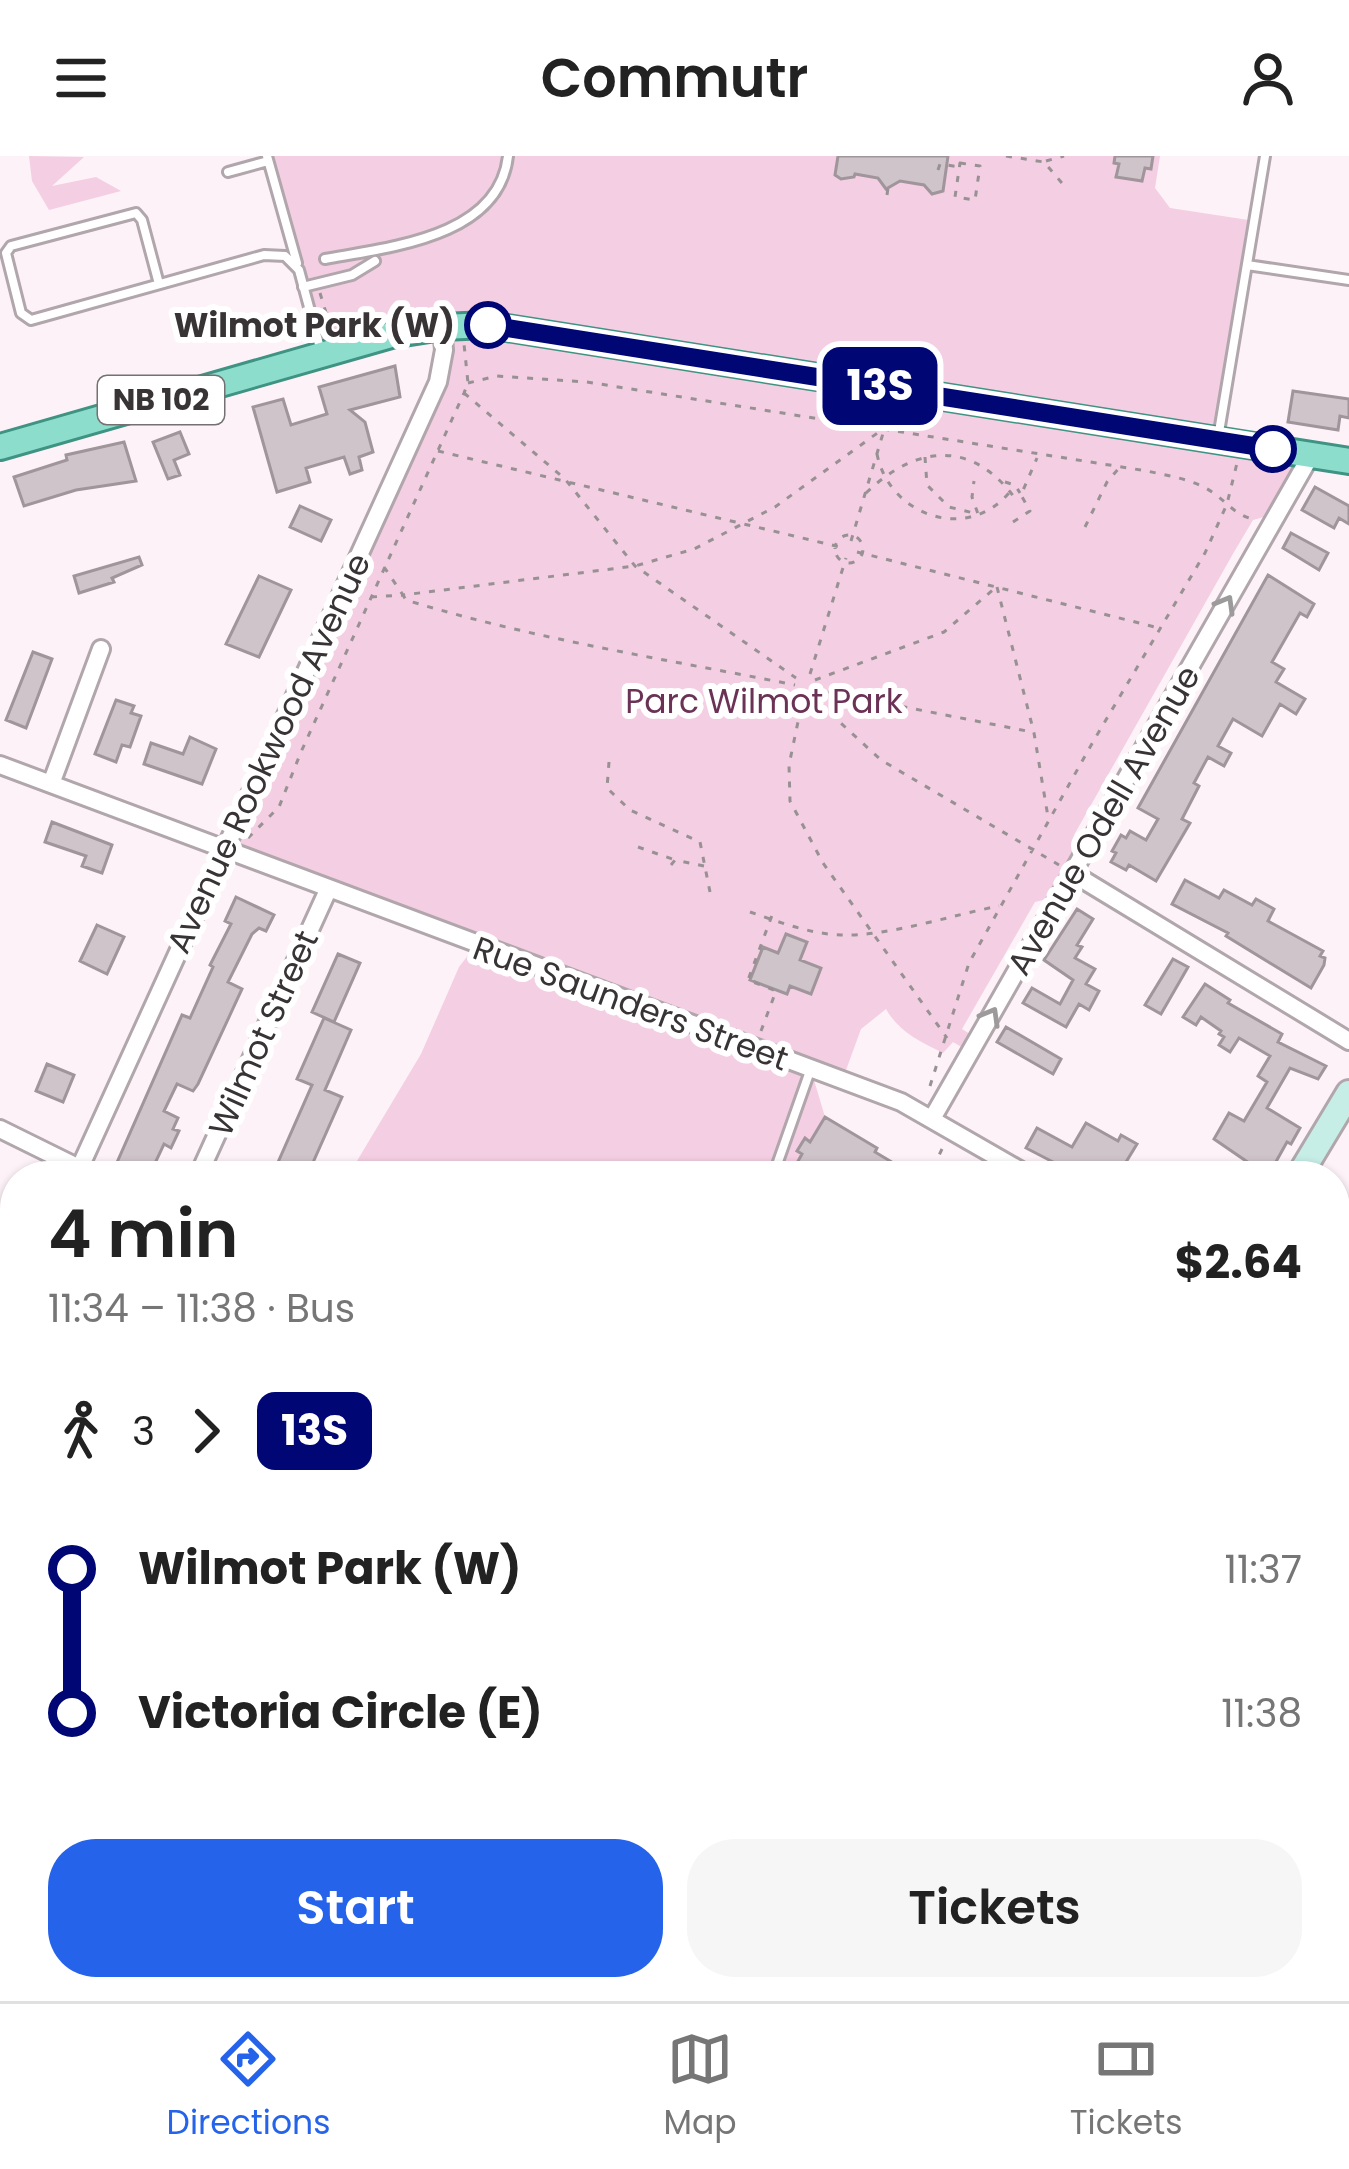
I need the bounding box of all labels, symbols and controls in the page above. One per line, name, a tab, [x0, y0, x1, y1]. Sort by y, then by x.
text: Commutr	[541, 40, 808, 116]
icon: menu	[48, 45, 114, 111]
icon: person	[1235, 45, 1301, 111]
place label: Wilmot Park (W)	[174, 302, 455, 349]
marker: Wilmot Park (W)	[466, 303, 510, 347]
line badge: 13S	[811, 347, 949, 425]
text: 13S	[846, 356, 914, 415]
road number: NB 102	[98, 376, 224, 424]
unlabelled marker	[1251, 427, 1295, 471]
street label: Avenue Rookwood Avenue	[155, 546, 382, 961]
one-way arrow	[1212, 595, 1235, 617]
street label: Avenue Odell Avenue	[995, 657, 1211, 984]
park label: Parc Wilmot Park	[625, 678, 903, 725]
street label: Wilmot Street	[197, 923, 330, 1144]
street label: Rue Saunders Street	[467, 925, 795, 1082]
one-way arrow	[977, 1007, 1000, 1028]
text: 4 min	[48, 1188, 238, 1280]
text: $2.64	[1175, 1231, 1302, 1294]
text: 11:34 – 11:38 · Bus	[48, 1281, 355, 1336]
icon: walk	[48, 1398, 114, 1464]
icon: forward	[173, 1398, 239, 1464]
text: 13S	[281, 1401, 348, 1460]
text: 3	[132, 1404, 155, 1459]
text: Wilmot Park (W)	[138, 1537, 522, 1600]
text: 11:37	[1224, 1542, 1302, 1597]
text: Victoria Circle (E)	[138, 1681, 543, 1744]
text: 11:38	[1221, 1686, 1302, 1741]
button: Start	[48, 1839, 663, 1977]
button: Tickets	[687, 1839, 1302, 1977]
tab: Directions	[167, 2026, 330, 2148]
tab: Map	[664, 2026, 737, 2148]
tab: Tickets	[1070, 2026, 1182, 2148]

